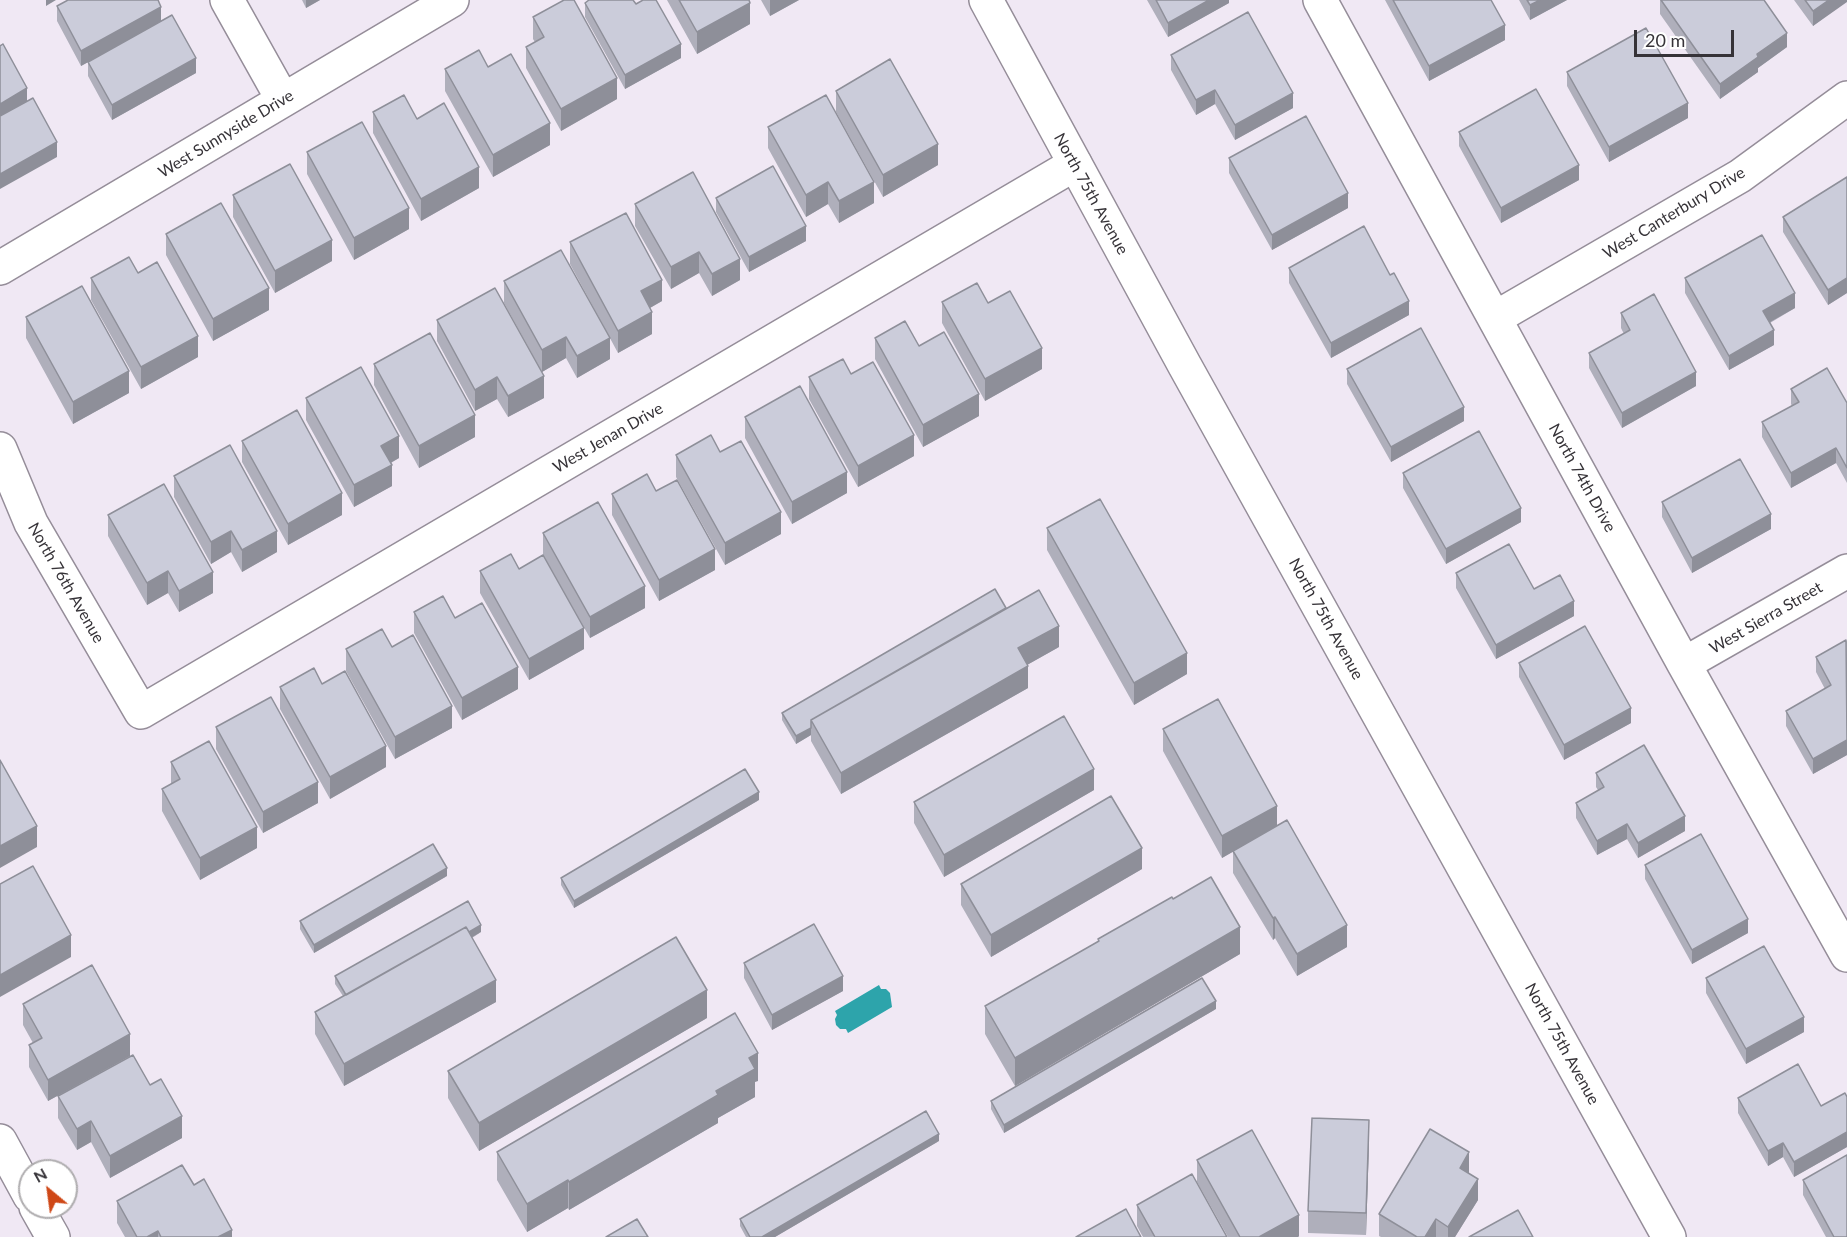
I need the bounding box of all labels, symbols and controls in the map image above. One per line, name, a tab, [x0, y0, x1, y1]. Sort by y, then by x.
scale bar	[1637, 18, 1738, 56]
text: 20 m	[1645, 29, 1685, 51]
street label: West Sunnyside Drive	[155, 86, 297, 182]
street label: North 75th Avenue	[1050, 130, 1132, 258]
street label: West Canterbury Drive	[1599, 163, 1749, 263]
street label: West Jenan Drive	[550, 399, 666, 477]
street label: North 74th Drive	[1544, 420, 1620, 536]
street label: North 76th Avenue	[24, 519, 108, 647]
street label: North 75th Avenue	[1285, 555, 1367, 683]
street label: West Sierra Street	[1706, 578, 1826, 658]
street label: North 75th Avenue	[1521, 980, 1603, 1108]
north arrow	[18, 1159, 78, 1219]
text: N	[30, 1163, 50, 1186]

